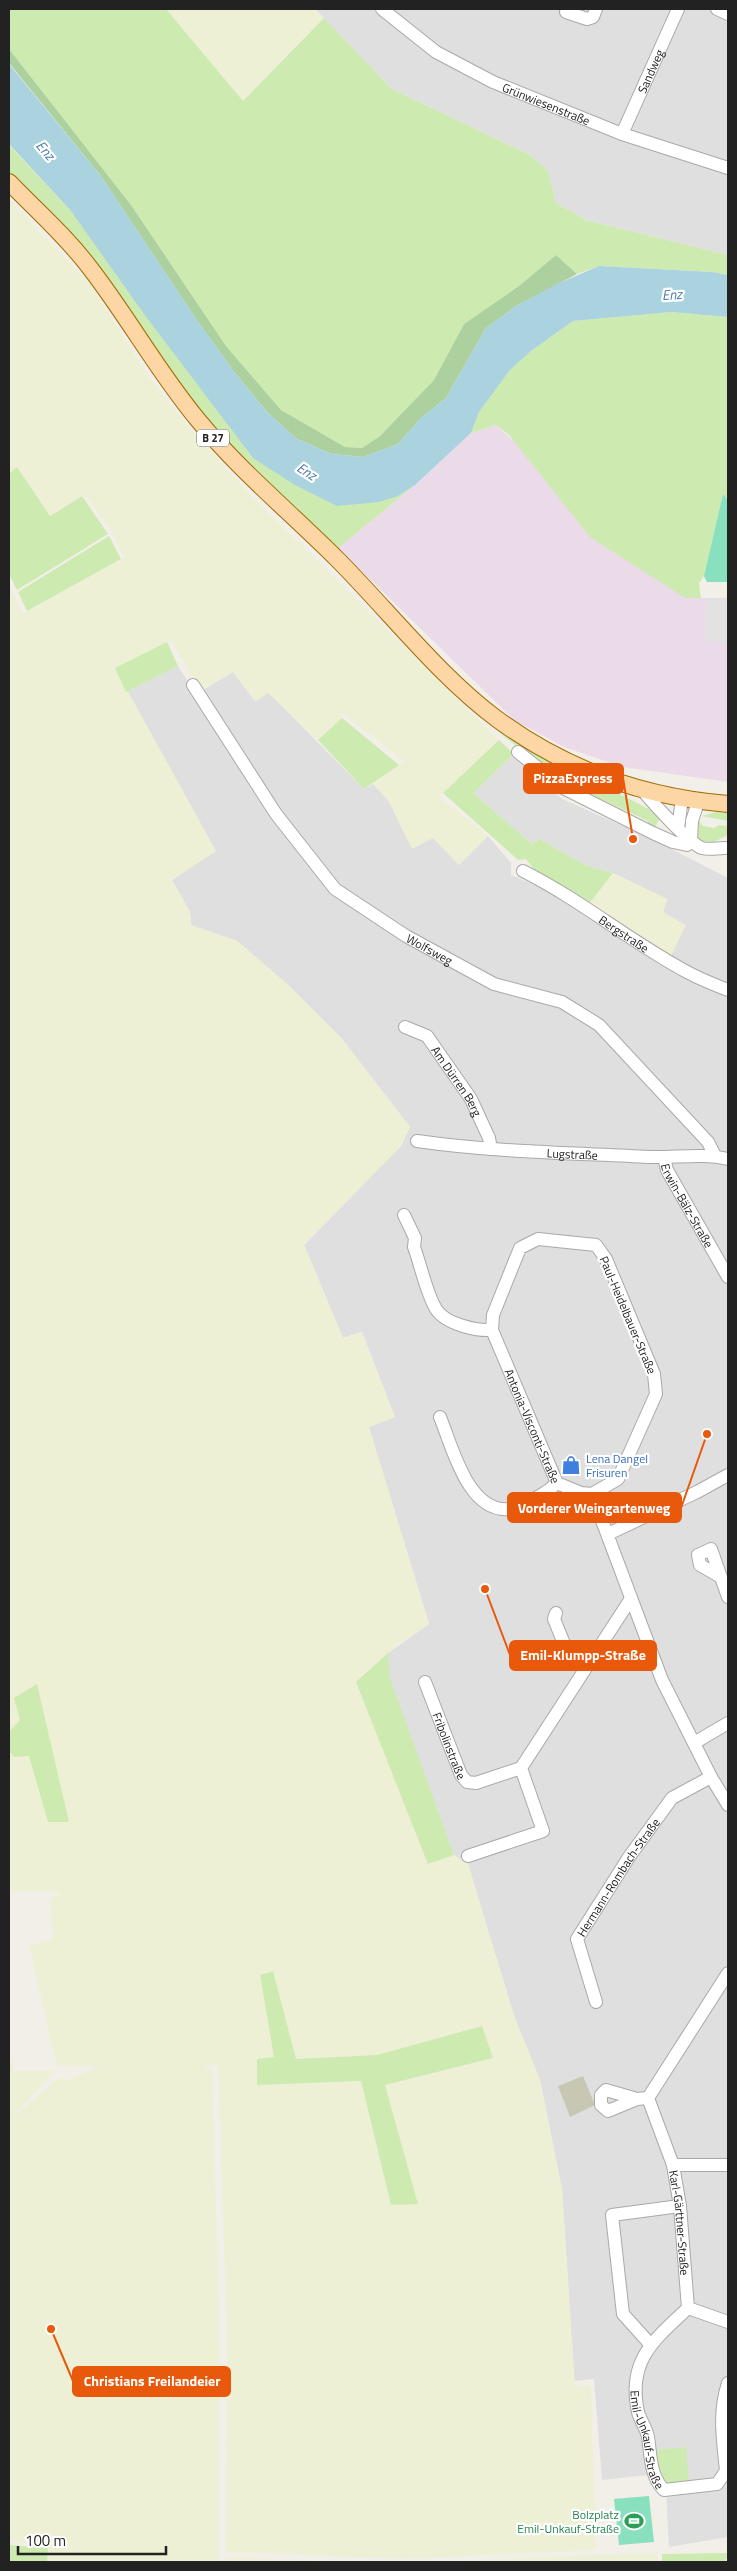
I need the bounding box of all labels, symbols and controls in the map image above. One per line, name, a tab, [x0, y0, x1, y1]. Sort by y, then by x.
street label: Sandweg	[632, 46, 668, 96]
street label: Grünwiesenstraße	[500, 77, 593, 130]
water label: Enz	[32, 136, 61, 165]
water label: Enz	[662, 283, 684, 305]
road number: B 27	[197, 429, 229, 446]
water label: Enz	[293, 457, 322, 486]
callout: PizzaExpress	[524, 764, 623, 793]
text: PizzaExpress	[533, 767, 613, 788]
street label: Bergstraße	[595, 910, 653, 957]
street label: Wolfsweg	[403, 929, 456, 969]
street label: Am Dürren Berg	[427, 1042, 487, 1119]
street label: Lugstraße	[546, 1143, 598, 1164]
street label: Erwin-Bälz-Straße	[656, 1162, 719, 1251]
street label: Paul-Heidelbauer-Straße	[595, 1253, 661, 1377]
street label: Antonia-Visconti-Straße	[500, 1366, 566, 1486]
place label: Lena Dangel Frisuren	[586, 1449, 648, 1482]
shop icon: Lena Dangel Frisuren	[560, 1454, 582, 1476]
callout: Vorderer Weingartenweg	[508, 1493, 681, 1522]
text: Vorderer Weingartenweg	[518, 1497, 671, 1518]
callout: Emil-Klumpp-Straße	[510, 1641, 656, 1670]
text: Emil-Klumpp-Straße	[520, 1644, 646, 1665]
street label: Fribolinstraße	[428, 1709, 470, 1784]
street label: Hermann-Rombach-Straße	[572, 1814, 664, 1940]
street label: Karl-Gärttner-Straße	[665, 2168, 695, 2276]
callout: Christians Freilandeier	[73, 2367, 230, 2396]
text: Christians Freilandeier	[84, 2370, 220, 2391]
street label: Emil-Unkauf-Straße	[626, 2390, 669, 2493]
place label: Bolzplatz Emil-Unkauf-Straße	[517, 2505, 619, 2538]
sports icon: Bolzplatz Emil-Unkauf-Straße	[623, 2510, 645, 2532]
scale bar	[18, 2524, 165, 2556]
text: 100 m	[25, 2529, 66, 2552]

